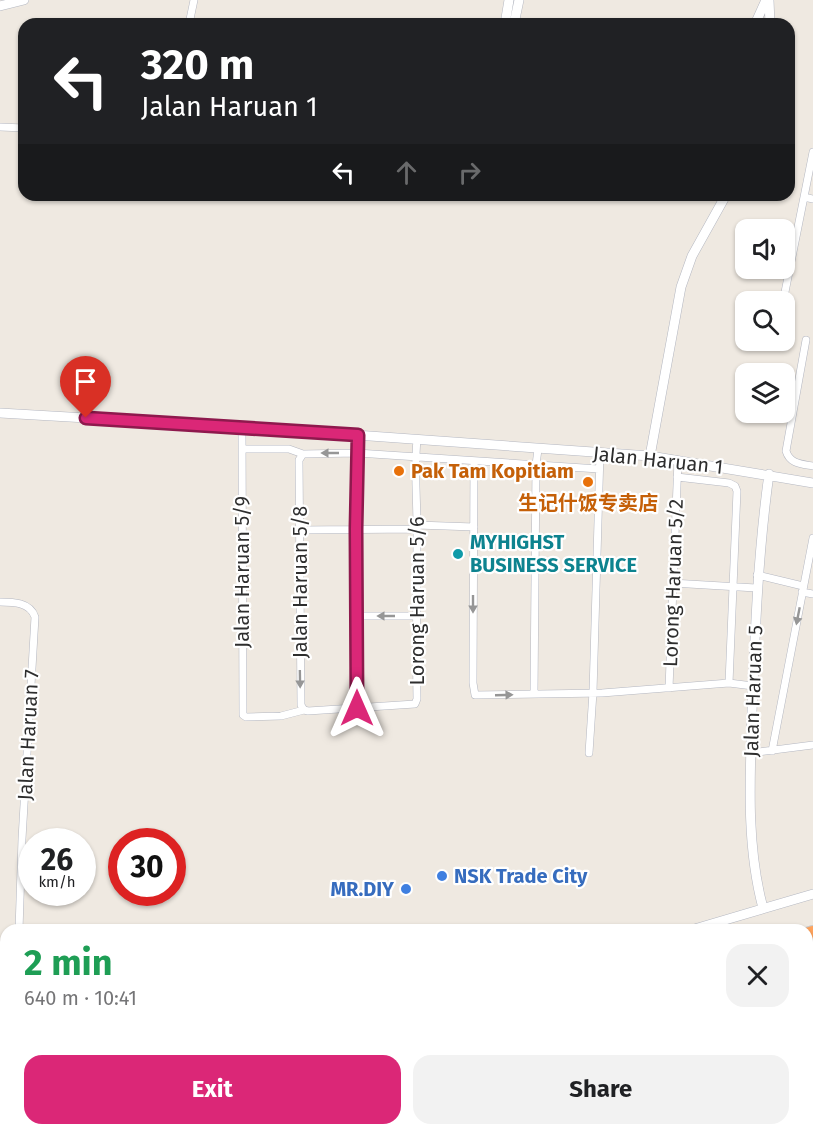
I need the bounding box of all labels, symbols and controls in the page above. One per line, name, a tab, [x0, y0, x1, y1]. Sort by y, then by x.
text: 320 m	[141, 40, 254, 90]
icon: left	[42, 42, 120, 120]
text: Jalan Haruan 1	[141, 91, 318, 123]
icon: left	[327, 156, 360, 189]
icon: ahead	[390, 156, 423, 189]
icon: right	[453, 156, 486, 189]
map controls	[735, 219, 795, 423]
button: sound	[735, 219, 795, 279]
button: search	[735, 291, 795, 351]
pin	[60, 356, 111, 418]
button: layers	[735, 363, 795, 423]
icon: arrive	[69, 365, 102, 398]
street label: Jalan Haruan 1	[592, 441, 724, 479]
one-way arrow	[320, 448, 339, 458]
place label: Pak Tam Kopitiam	[411, 459, 574, 483]
marker: Pak Tam Kopitiam	[392, 464, 406, 478]
marker: 生记什饭专卖店	[581, 475, 595, 489]
place label: 生记什饭专卖店	[518, 491, 658, 515]
street label: Jalan Haruan 5/9	[230, 496, 254, 648]
street label: Lorong Haruan 5/2	[658, 499, 688, 667]
street label: Jalan Haruan 5/8	[288, 506, 312, 658]
street label: Lorong Haruan 5/6	[405, 516, 429, 686]
place label: MYHIGHST BUSINESS SERVICE	[470, 530, 637, 577]
marker: MYHIGHST BUSINESS SERVICE	[451, 547, 465, 561]
one-way arrow	[468, 594, 478, 613]
one-way arrow	[793, 607, 802, 626]
one-way arrow	[376, 611, 395, 621]
street label: Jalan Haruan 5	[739, 625, 767, 757]
street label: Jalan Haruan 7	[13, 669, 43, 801]
one-way arrow	[296, 669, 305, 688]
position arrow	[325, 676, 389, 740]
one-way arrow	[495, 690, 514, 700]
speed limit sign: 30	[108, 828, 186, 906]
text: 26	[41, 842, 73, 878]
place label: NSK Trade City	[454, 864, 588, 888]
marker: NSK Trade City	[435, 869, 449, 883]
text: km/h	[38, 873, 76, 891]
place label: MR.DIY	[330, 877, 395, 901]
marker: MR.DIY	[399, 882, 413, 896]
text: 2 min	[24, 941, 113, 985]
button: close	[726, 944, 789, 1007]
text: 640 m · 10:41	[24, 986, 137, 1010]
button: Exit	[24, 1055, 401, 1124]
button: Share	[413, 1055, 789, 1124]

